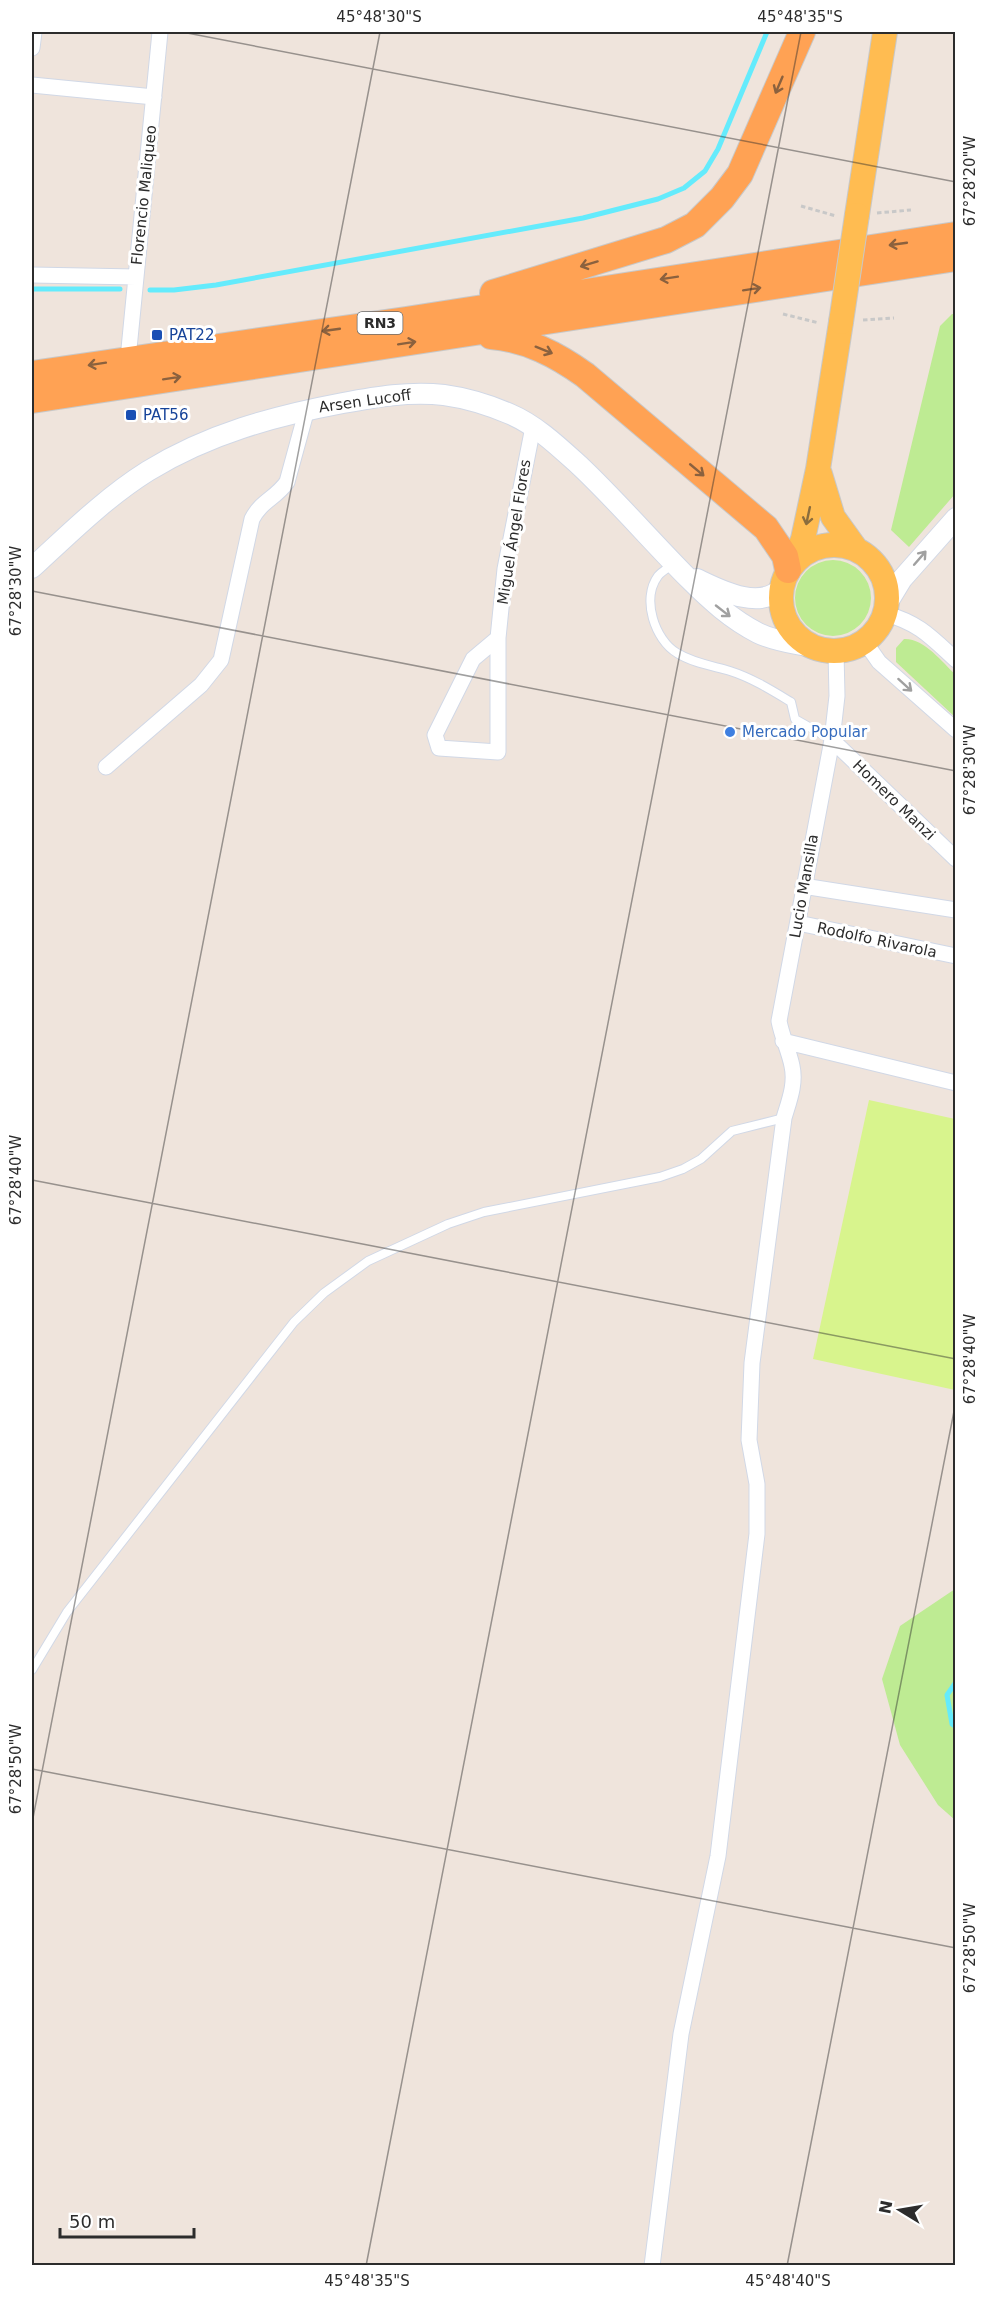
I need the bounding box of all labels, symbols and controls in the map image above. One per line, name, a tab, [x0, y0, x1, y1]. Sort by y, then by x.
text: 45°48'30"S	[336, 8, 422, 26]
text: 45°48'35"S	[757, 8, 843, 26]
one-way arrow	[773, 76, 784, 94]
street label: Florencio Maliqueo	[128, 124, 160, 266]
text: 67°28'20"W	[961, 136, 979, 226]
one-way arrow	[888, 238, 908, 249]
one-way arrow	[579, 259, 598, 270]
one-way arrow	[660, 273, 680, 284]
one-way arrow	[742, 284, 761, 295]
road number: RN3	[358, 312, 403, 334]
one-way arrow	[322, 325, 342, 336]
place label: PAT22	[169, 326, 214, 344]
marker: PAT22	[150, 328, 164, 342]
one-way arrow	[396, 337, 416, 348]
one-way arrow	[535, 345, 553, 356]
one-way arrow	[87, 358, 107, 369]
one-way arrow	[162, 373, 182, 384]
street label: Arsen Lucoff	[318, 386, 413, 416]
place label: PAT56	[143, 406, 188, 424]
marker: PAT56	[124, 408, 138, 422]
street label: Miguel Ángel Flores	[493, 458, 534, 606]
one-way arrow	[689, 463, 704, 477]
one-way arrow	[802, 506, 813, 526]
text: 67°28'30"W	[7, 546, 25, 636]
one-way arrow	[913, 551, 927, 566]
one-way arrow	[715, 604, 731, 617]
one-way arrow	[897, 678, 912, 692]
place label: Mercado Popular	[742, 723, 868, 741]
marker: Mercado Popular	[723, 725, 737, 739]
text: 67°28'30"W	[961, 725, 979, 815]
street label: Homero Manzi	[849, 756, 939, 844]
street label: Lucio Mansilla	[786, 833, 822, 939]
street label: Rodolfo Rivarola	[815, 919, 939, 961]
text: 67°28'40"W	[7, 1135, 25, 1225]
text: 67°28'40"W	[961, 1314, 979, 1404]
text: 67°28'50"W	[7, 1724, 25, 1814]
text: 67°28'50"W	[961, 1903, 979, 1993]
north arrow	[870, 2180, 930, 2240]
text: N	[875, 2199, 896, 2216]
scale bar	[60, 2201, 194, 2239]
text: 50 m	[69, 2211, 115, 2232]
text: 45°48'35"S	[324, 2272, 410, 2290]
text: 45°48'40"S	[745, 2272, 831, 2290]

